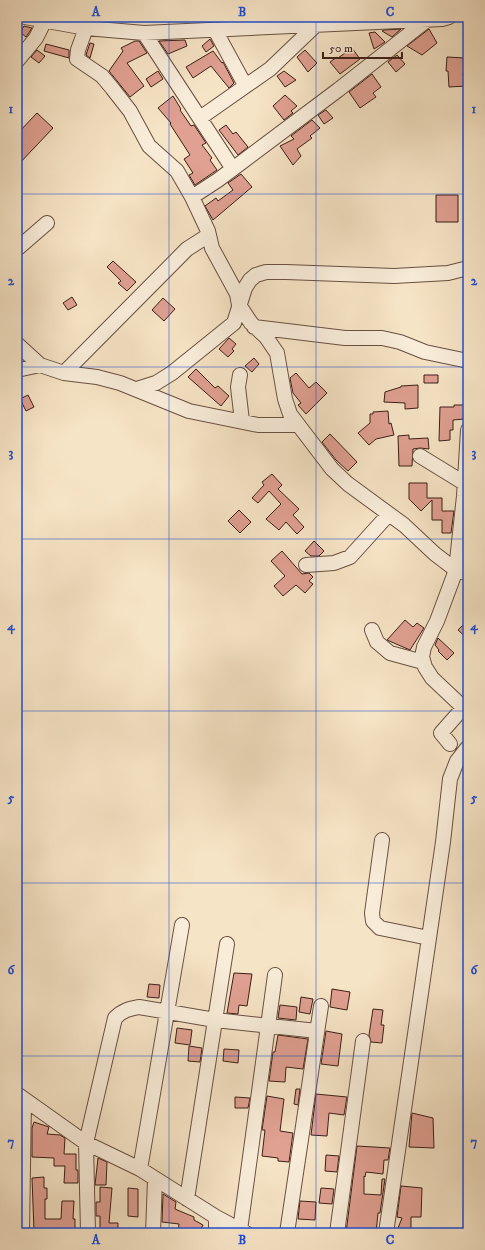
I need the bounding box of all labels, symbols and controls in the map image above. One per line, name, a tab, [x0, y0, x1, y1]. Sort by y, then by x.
text: A	[91, 4, 101, 20]
text: B	[238, 4, 246, 20]
text: C	[386, 4, 395, 20]
scale bar	[323, 34, 402, 60]
text: 50 m	[329, 41, 353, 56]
text: 1	[9, 101, 14, 117]
text: 1	[472, 101, 477, 117]
text: 2	[8, 273, 15, 289]
text: 2	[471, 273, 478, 289]
text: 3	[9, 445, 14, 461]
text: 3	[472, 445, 477, 461]
text: 4	[6, 618, 15, 635]
text: 4	[469, 618, 478, 635]
text: 5	[7, 790, 15, 806]
text: 5	[470, 790, 478, 806]
text: 6	[8, 962, 16, 978]
text: 6	[471, 962, 479, 978]
text: 7	[8, 1134, 15, 1150]
text: 7	[471, 1134, 478, 1150]
text: A	[91, 1232, 101, 1248]
text: B	[238, 1232, 246, 1248]
text: C	[386, 1232, 395, 1248]

